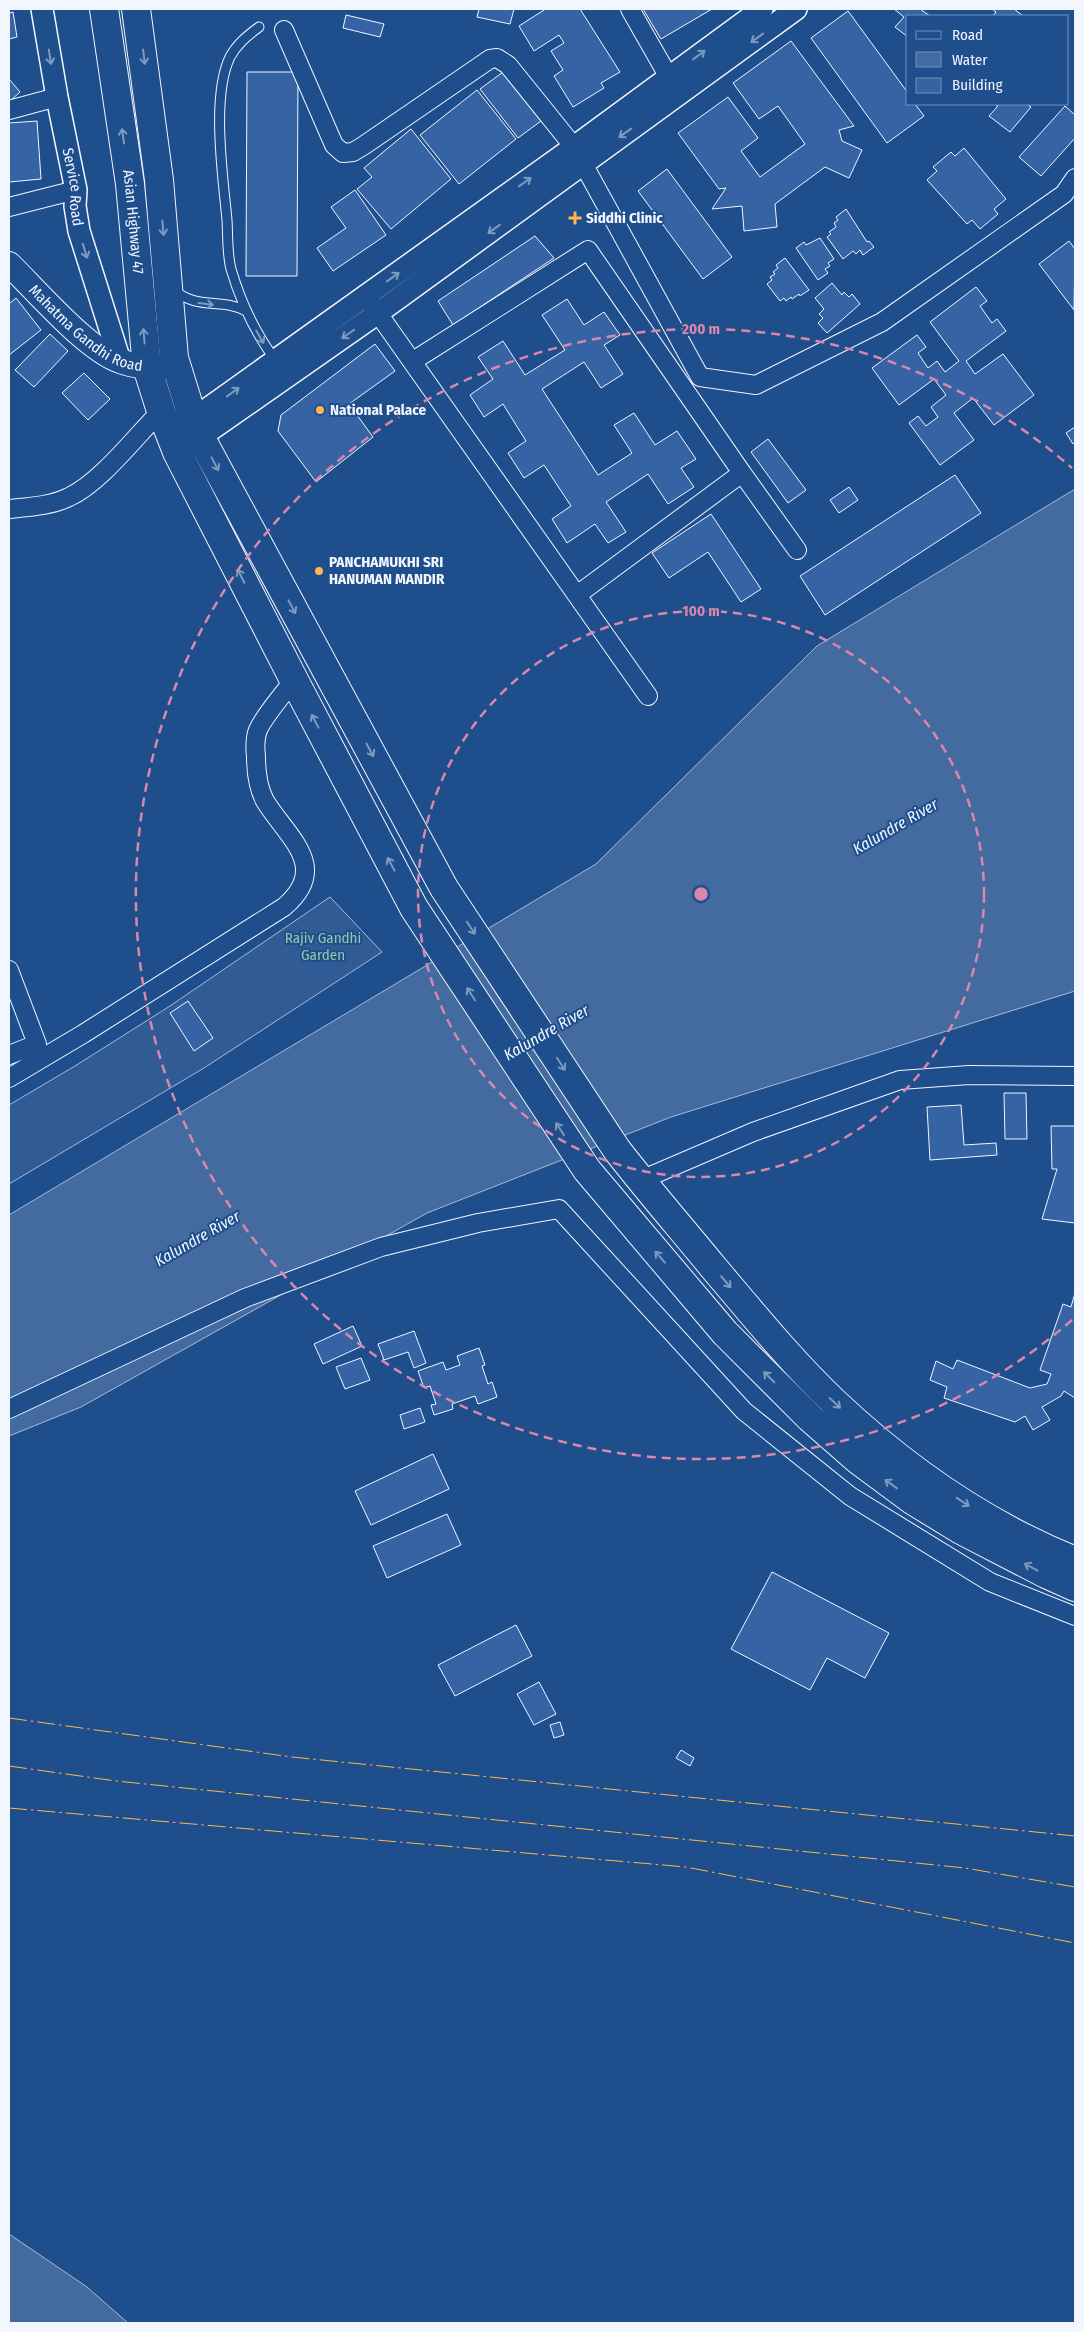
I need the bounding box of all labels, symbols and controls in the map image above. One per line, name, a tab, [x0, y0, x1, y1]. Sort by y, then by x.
legend	[906, 15, 1069, 105]
text: Road	[952, 26, 983, 44]
one-way arrow	[751, 33, 764, 44]
one-way arrow	[46, 48, 56, 64]
one-way arrow	[139, 49, 149, 65]
one-way arrow	[692, 50, 706, 60]
text: Water	[952, 51, 988, 69]
text: Building	[952, 76, 1003, 94]
one-way arrow	[118, 128, 128, 144]
one-way arrow	[619, 128, 632, 139]
street label: Service Road	[59, 146, 87, 227]
street label: Asian Highway 47	[119, 169, 147, 275]
one-way arrow	[518, 177, 532, 187]
place label: Siddhi Clinic	[586, 209, 663, 227]
marker: Siddhi Clinic	[568, 211, 582, 225]
one-way arrow	[159, 220, 168, 236]
one-way arrow	[487, 224, 501, 234]
one-way arrow	[80, 242, 90, 258]
one-way arrow	[386, 272, 400, 282]
street label: Mahatma Gandhi Road	[25, 281, 144, 375]
one-way arrow	[197, 299, 213, 309]
text: 200 m	[681, 320, 720, 338]
one-way arrow	[139, 329, 149, 345]
one-way arrow	[341, 329, 355, 339]
one-way arrow	[255, 330, 265, 344]
one-way arrow	[226, 387, 240, 397]
place label: National Palace	[330, 401, 426, 419]
marker: National Palace	[314, 404, 326, 416]
one-way arrow	[211, 456, 220, 471]
place label: PANCHAMUKHI SRI HANUMAN MANDIR	[329, 553, 445, 588]
marker: PANCHAMUKHI SRI HANUMAN MANDIR	[313, 565, 325, 577]
one-way arrow	[236, 569, 246, 584]
one-way arrow	[288, 599, 297, 614]
text: 100 m	[682, 602, 720, 620]
one-way arrow	[310, 713, 320, 728]
one-way arrow	[365, 742, 375, 757]
water label: Kalundre River	[849, 794, 942, 858]
one-way arrow	[386, 857, 396, 872]
centre of rings	[692, 885, 710, 903]
one-way arrow	[466, 921, 476, 935]
park label: Rajiv Gandhi Garden	[285, 929, 361, 964]
one-way arrow	[465, 987, 475, 1001]
water label: Kalundre River	[500, 1000, 593, 1064]
one-way arrow	[555, 1057, 566, 1071]
one-way arrow	[555, 1123, 565, 1137]
water label: Kalundre River	[151, 1206, 244, 1270]
one-way arrow	[655, 1251, 666, 1264]
one-way arrow	[720, 1276, 732, 1289]
one-way arrow	[763, 1371, 776, 1383]
one-way arrow	[829, 1397, 841, 1409]
one-way arrow	[884, 1479, 898, 1489]
one-way arrow	[956, 1497, 970, 1508]
one-way arrow	[1024, 1562, 1039, 1571]

